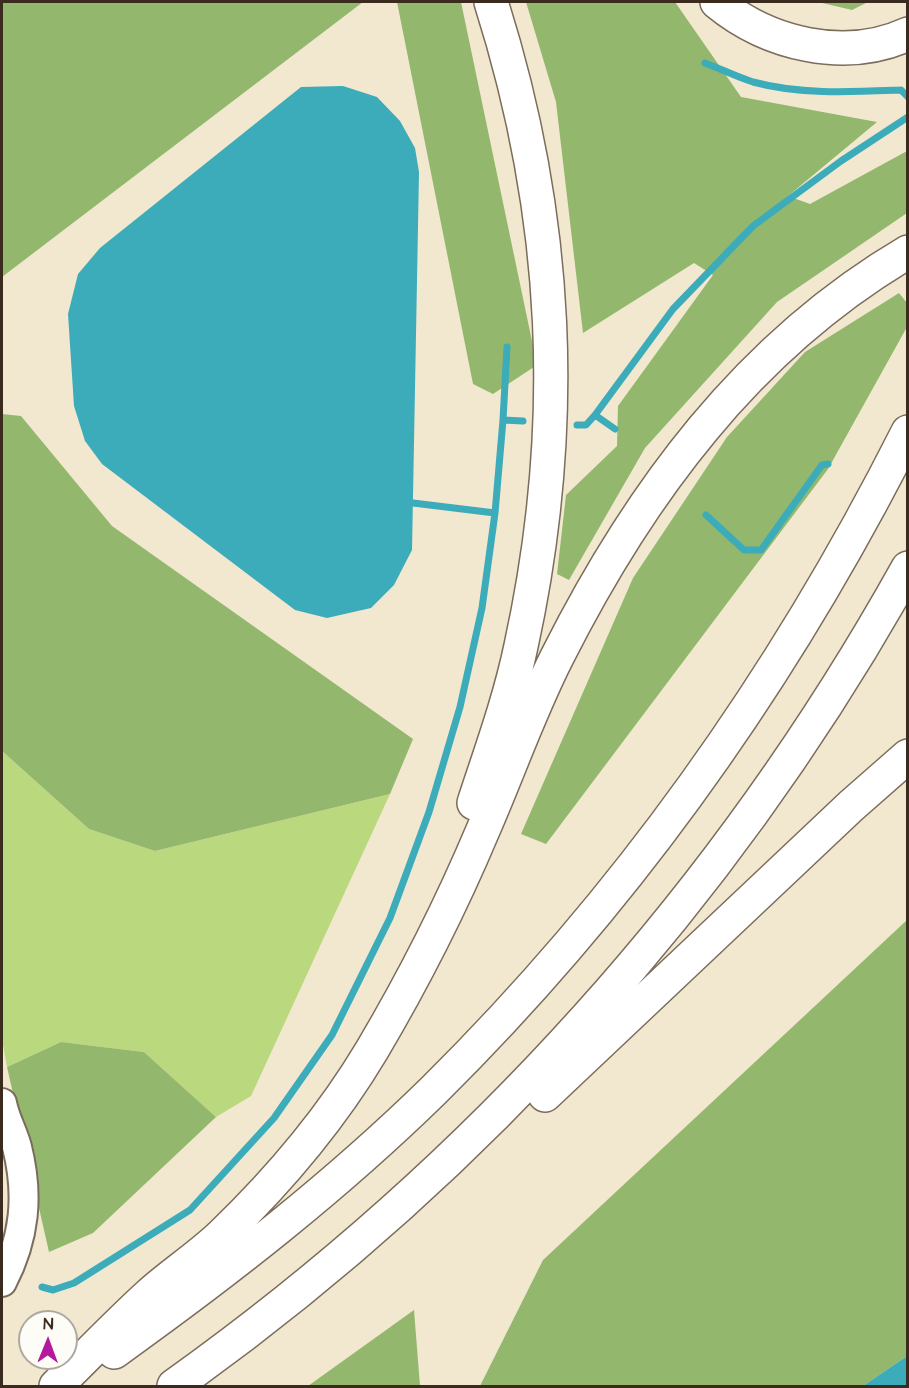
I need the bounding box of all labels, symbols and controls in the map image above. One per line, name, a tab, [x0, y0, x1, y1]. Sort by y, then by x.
north arrow	[18, 1310, 78, 1370]
text: N	[43, 1313, 53, 1335]

